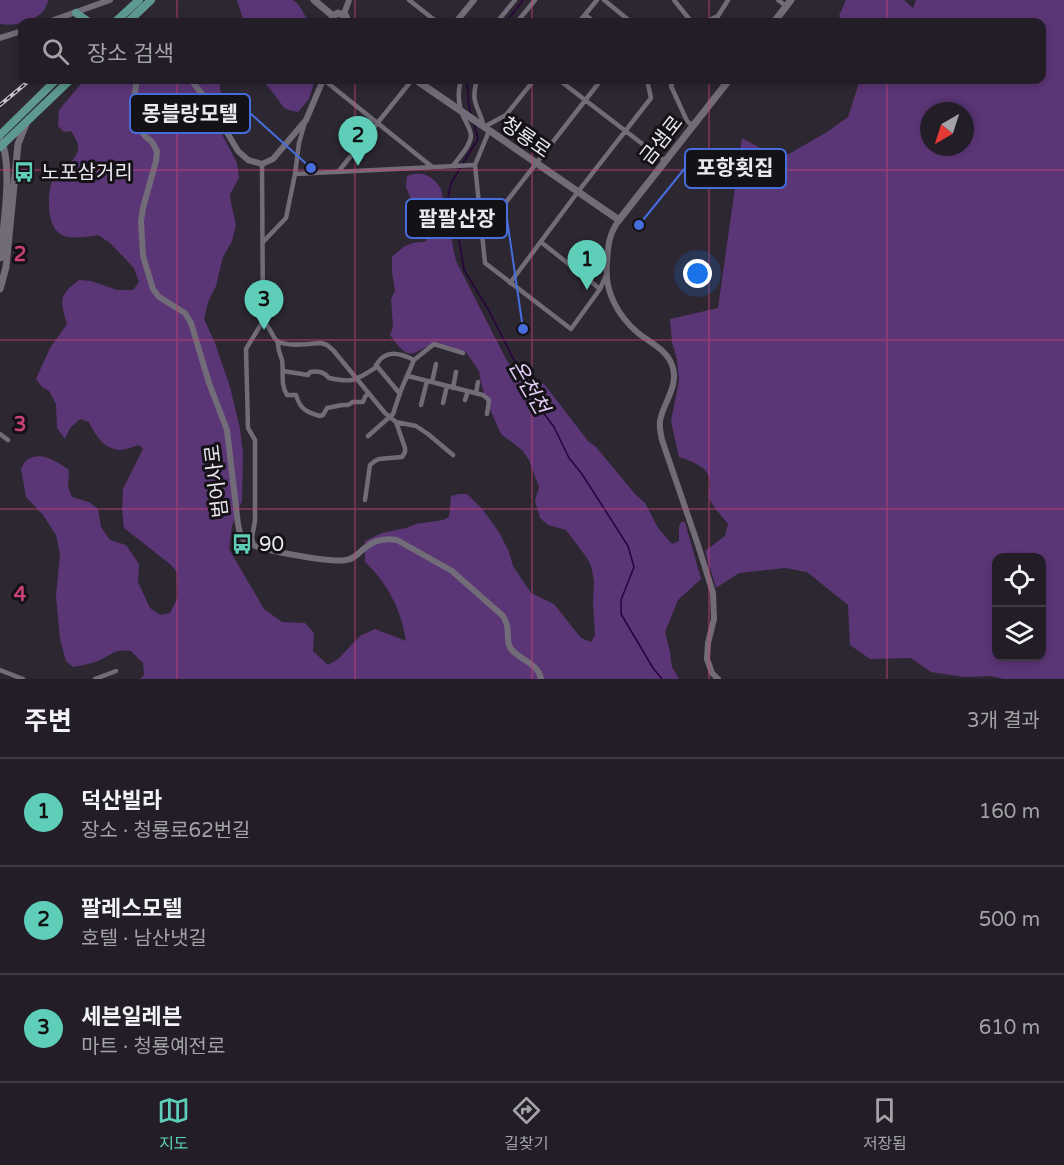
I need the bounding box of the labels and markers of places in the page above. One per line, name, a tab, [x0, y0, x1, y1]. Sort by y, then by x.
callout: 몽블랑모텔	[130, 94, 250, 133]
pin: 2	[338, 116, 378, 166]
callout: 포항횟집	[685, 149, 786, 188]
bus stop icon: 노포삼거리	[12, 160, 36, 184]
place label: 노포삼거리	[41, 161, 133, 185]
callout: 팔팔산장	[406, 199, 507, 238]
pin: 1	[568, 240, 606, 290]
pin: 3	[244, 280, 284, 330]
bus stop icon: 90	[230, 532, 254, 556]
place label: 90	[259, 533, 284, 557]

